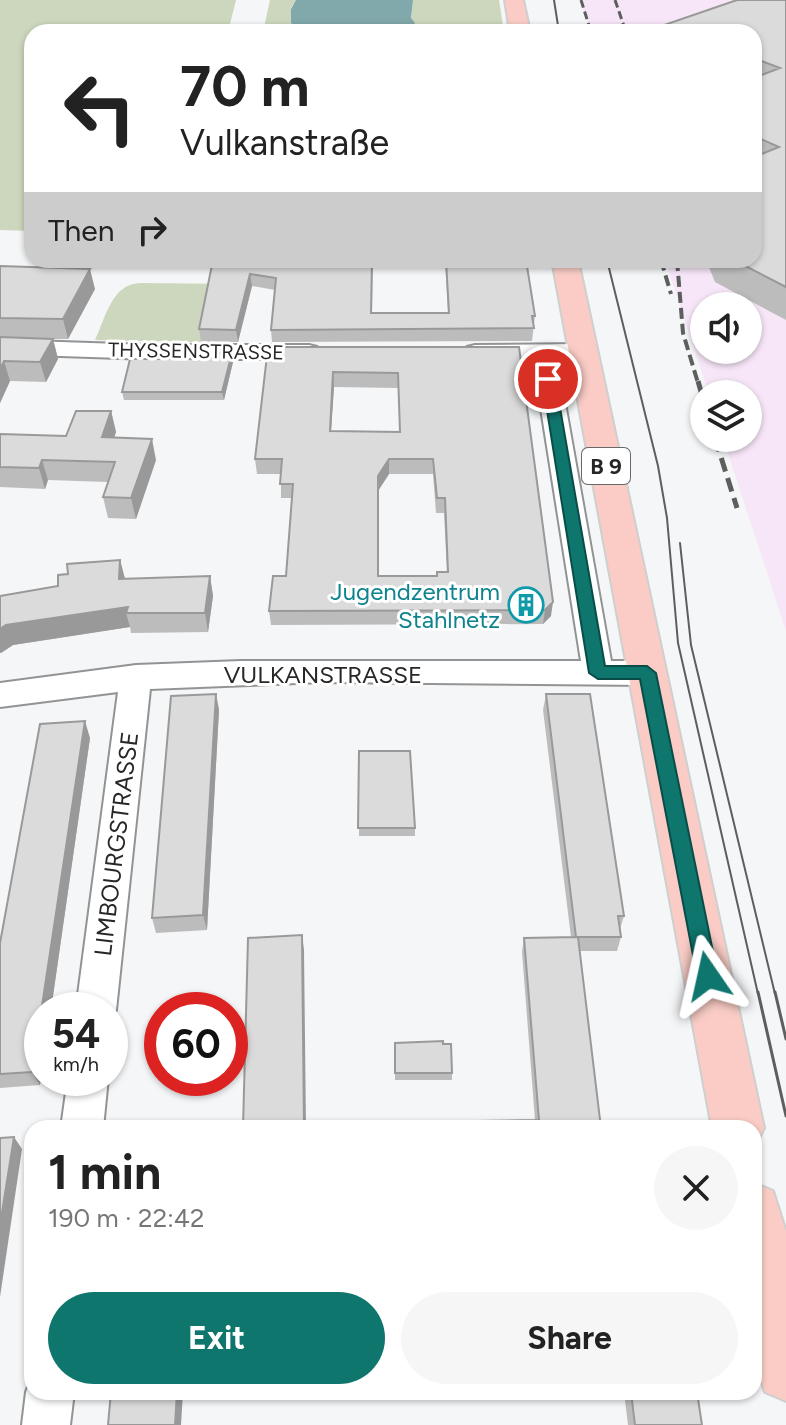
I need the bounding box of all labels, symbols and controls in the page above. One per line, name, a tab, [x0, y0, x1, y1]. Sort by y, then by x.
text: 70 m	[180, 53, 310, 120]
icon: left	[48, 56, 152, 160]
text: Vulkanstraße	[180, 121, 389, 164]
icon: right	[130, 208, 174, 252]
text: Then	[48, 212, 114, 249]
map controls	[690, 292, 762, 452]
button: sound	[690, 292, 762, 364]
street label: THYSSENSTRASSE	[108, 337, 284, 365]
pin	[514, 345, 582, 413]
icon: arrive	[526, 357, 570, 401]
button: layers	[690, 380, 762, 452]
road number: B 9	[582, 448, 630, 484]
place label: Jugendzentrum Stahlnetz	[330, 577, 500, 634]
building icon: Jugendzentrum Stahlnetz	[507, 586, 545, 624]
street label: VULKANSTRASSE	[224, 660, 422, 689]
street label: LIMBOURGSTRASSE	[88, 730, 144, 958]
position arrow	[666, 934, 750, 1018]
speed limit sign: 60	[144, 992, 248, 1096]
text: 54	[52, 1010, 100, 1058]
text: km/h	[53, 1052, 99, 1076]
text: 1 min	[48, 1143, 161, 1201]
button: close	[654, 1146, 738, 1230]
text: 190 m · 22:42	[48, 1202, 204, 1234]
button: Exit	[48, 1292, 385, 1384]
button: Share	[401, 1292, 738, 1384]

